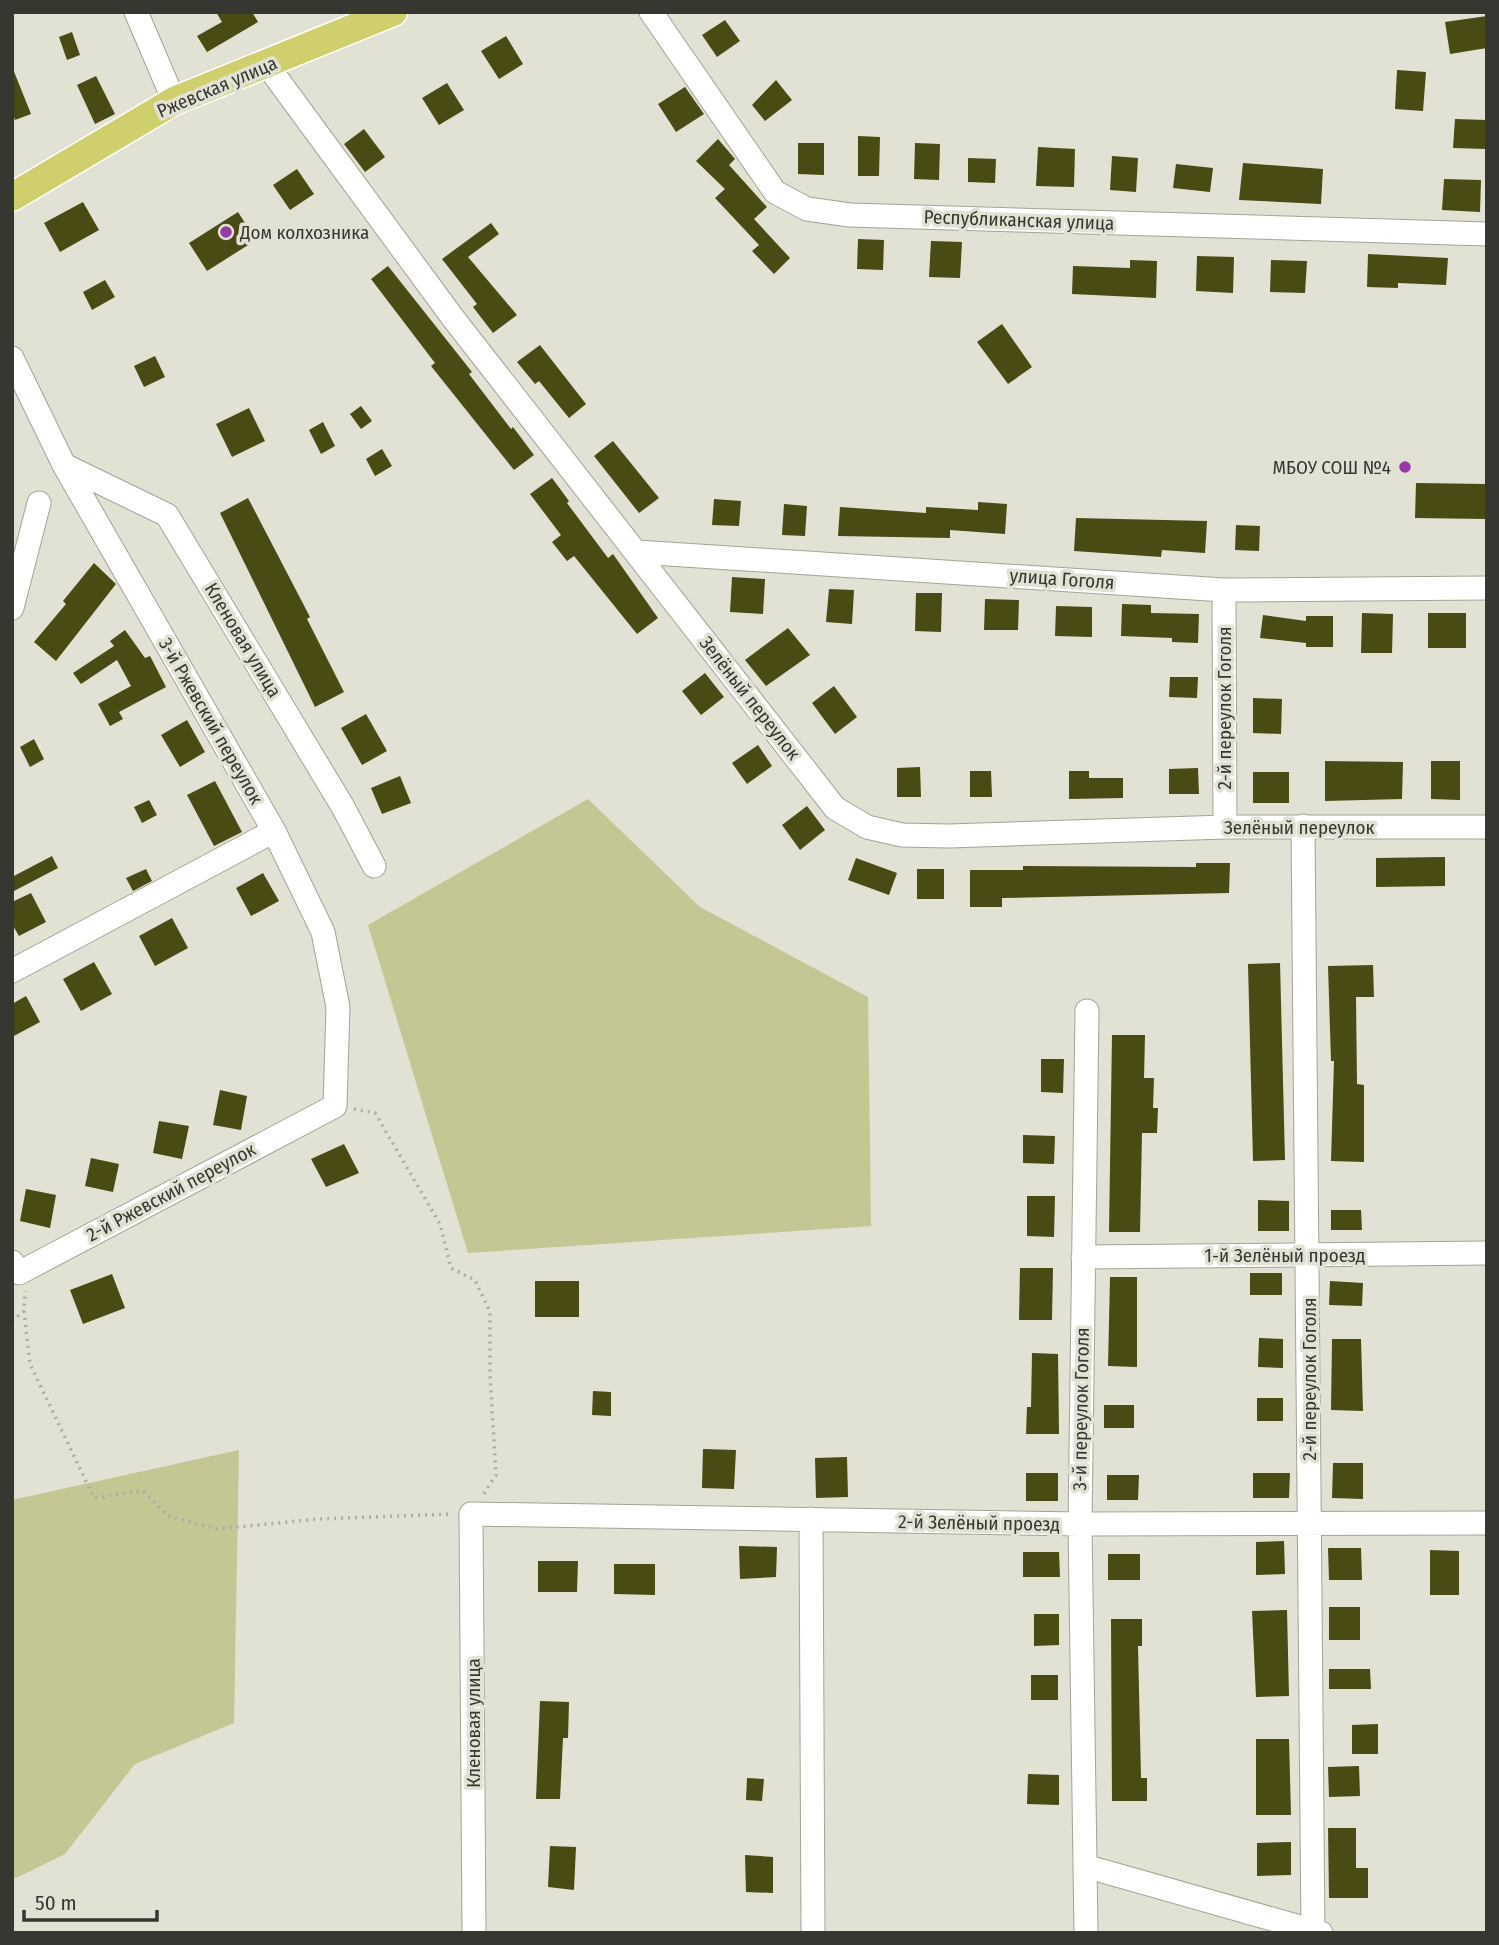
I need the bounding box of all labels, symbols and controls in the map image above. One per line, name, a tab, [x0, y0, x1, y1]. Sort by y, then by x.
street label: Ржевская улица	[154, 51, 280, 123]
street label: Республиканская улица	[923, 205, 1115, 235]
place label: Дом колхозника	[239, 221, 369, 244]
marker: Дом колхозника	[218, 224, 234, 240]
place label: МБОУ СОШ №4	[1272, 456, 1391, 479]
marker: МБОУ СОШ №4	[1397, 459, 1413, 475]
street label: улица Гоголя	[1009, 564, 1115, 594]
street label: Кленовая улица	[200, 579, 286, 701]
street label: 2-й переулок Гоголя	[1213, 626, 1236, 790]
street label: Зелёный переулок	[695, 632, 805, 764]
street label: 3-й Ржевский переулок	[154, 634, 268, 808]
street label: Зелёный переулок	[1224, 816, 1374, 839]
street label: 2-й Ржевский переулок	[82, 1138, 260, 1246]
street label: 1-й Зелёный проезд	[1205, 1244, 1365, 1267]
street label: 2-й переулок Гоголя	[1298, 1297, 1321, 1461]
street label: 3-й переулок Гоголя	[1068, 1327, 1094, 1491]
street label: 2-й Зелёный проезд	[898, 1510, 1060, 1536]
street label: Кленовая улица	[462, 1658, 485, 1788]
scale bar	[24, 1878, 158, 1922]
text: 50 m	[35, 1890, 77, 1916]

